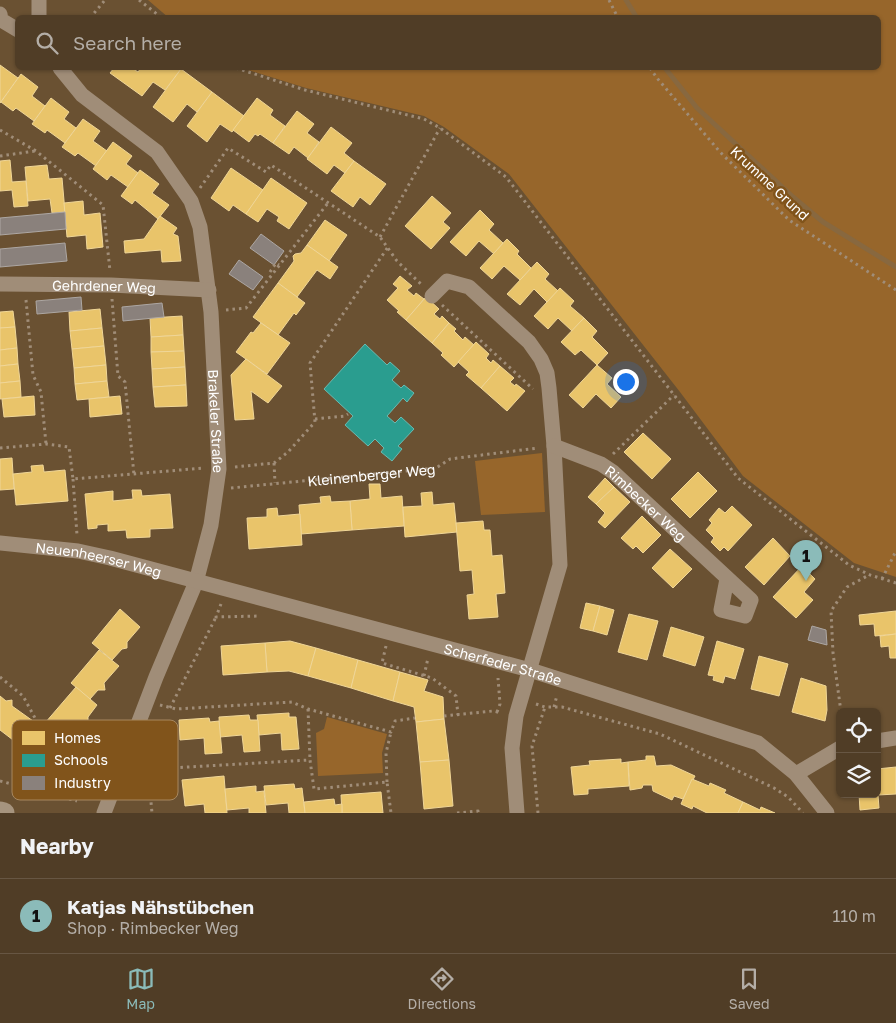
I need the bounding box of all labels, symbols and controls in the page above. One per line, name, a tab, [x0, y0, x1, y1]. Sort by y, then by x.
search box	[15, 15, 881, 70]
icon: search	[33, 29, 61, 57]
text: Search here	[73, 31, 182, 54]
street label: Krumme Grund	[727, 142, 813, 224]
street label: Gehrdener Weg	[52, 276, 156, 296]
street label: Brakeler Straße	[205, 369, 228, 473]
your location	[613, 369, 639, 395]
street label: Kleinenberger Weg	[307, 460, 436, 489]
street label: Rimbecker Weg	[602, 461, 690, 545]
street label: Neuenheerser Weg	[35, 538, 163, 580]
pin: 1	[790, 540, 822, 581]
street label: Scherfeder Straße	[442, 639, 564, 688]
map controls	[836, 708, 881, 798]
button: locate	[836, 708, 881, 753]
legend	[12, 720, 178, 800]
text: Homes	[54, 729, 101, 746]
text: Schools	[54, 751, 108, 768]
button: layers	[836, 753, 881, 798]
text: Industry	[54, 774, 111, 791]
text: Nearby	[20, 833, 94, 859]
text: Katjas Nähstübchen	[67, 895, 254, 918]
text: 1	[32, 906, 40, 926]
text: 110 m	[832, 906, 876, 926]
text: Shop · Rimbecker Weg	[67, 918, 239, 938]
tab: Map	[126, 965, 155, 1012]
tab: Directions	[408, 965, 476, 1012]
tab: Saved	[729, 965, 770, 1012]

